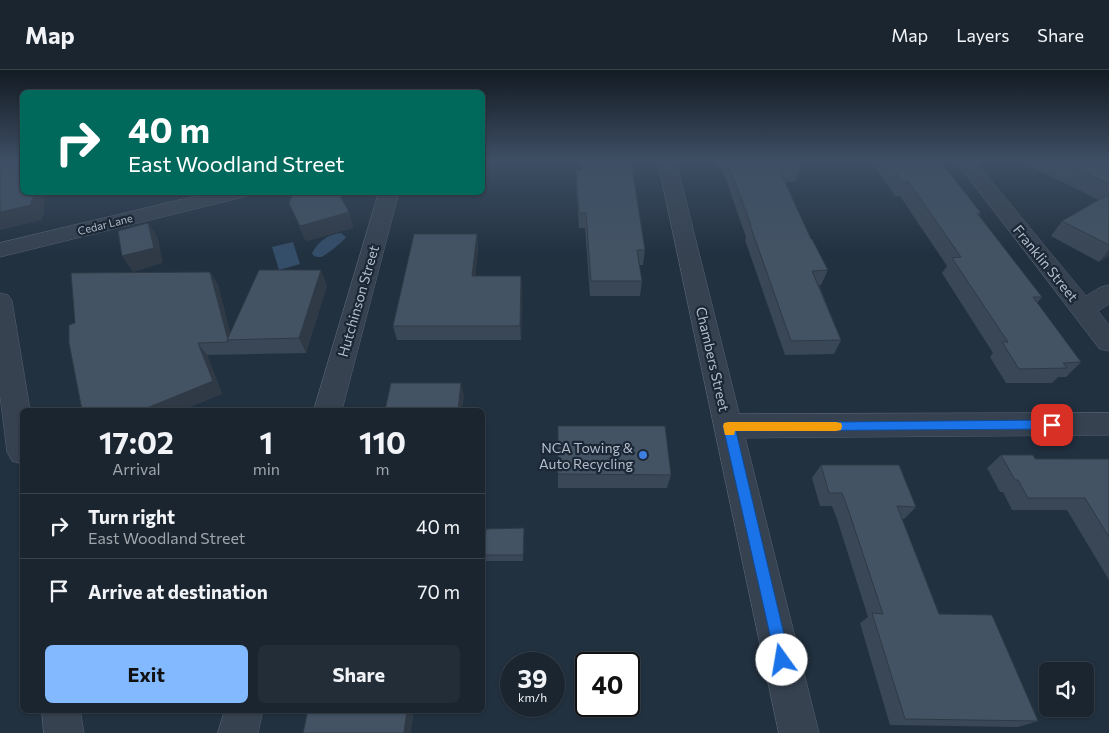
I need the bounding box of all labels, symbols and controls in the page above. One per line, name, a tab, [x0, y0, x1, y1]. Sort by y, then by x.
text: Map	[25, 20, 75, 49]
text: Map	[891, 24, 928, 46]
text: Layers	[956, 24, 1009, 46]
text: Share	[1037, 24, 1084, 46]
text: 40 m	[128, 107, 210, 150]
icon: right	[45, 110, 110, 175]
text: East Woodland Street	[128, 150, 344, 177]
street label: Cedar Lane	[76, 211, 134, 237]
street label: Franklin Street	[1010, 221, 1082, 305]
street label: Hutchinson Street	[334, 243, 382, 359]
street label: Chambers Street	[693, 305, 733, 413]
pin	[1031, 404, 1073, 446]
icon: arrive	[1038, 411, 1066, 439]
text: 17:02	[99, 423, 174, 460]
text: 1	[260, 423, 273, 460]
text: 110	[359, 423, 406, 460]
place label: NCA Towing & Auto Recycling	[539, 439, 634, 472]
marker: NCA Towing & Auto Recycling	[637, 449, 649, 461]
text: Arrival	[112, 459, 161, 478]
text: min	[253, 459, 280, 478]
text: m	[376, 459, 389, 478]
text: Turn right	[88, 505, 175, 528]
icon: right	[45, 512, 73, 540]
text: 40 m	[416, 515, 460, 538]
text: East Woodland Street	[88, 528, 245, 547]
icon: arrive	[45, 577, 73, 605]
text: Arrive at destination	[88, 580, 268, 603]
text: 70 m	[417, 580, 460, 603]
position arrow	[755, 633, 807, 685]
button: Exit	[45, 645, 248, 703]
button: Share	[258, 645, 460, 703]
speed limit sign: 40	[575, 652, 640, 717]
map controls	[1039, 662, 1094, 717]
button: sound	[1039, 662, 1094, 717]
text: 39	[518, 663, 548, 693]
text: km/h	[518, 690, 547, 704]

